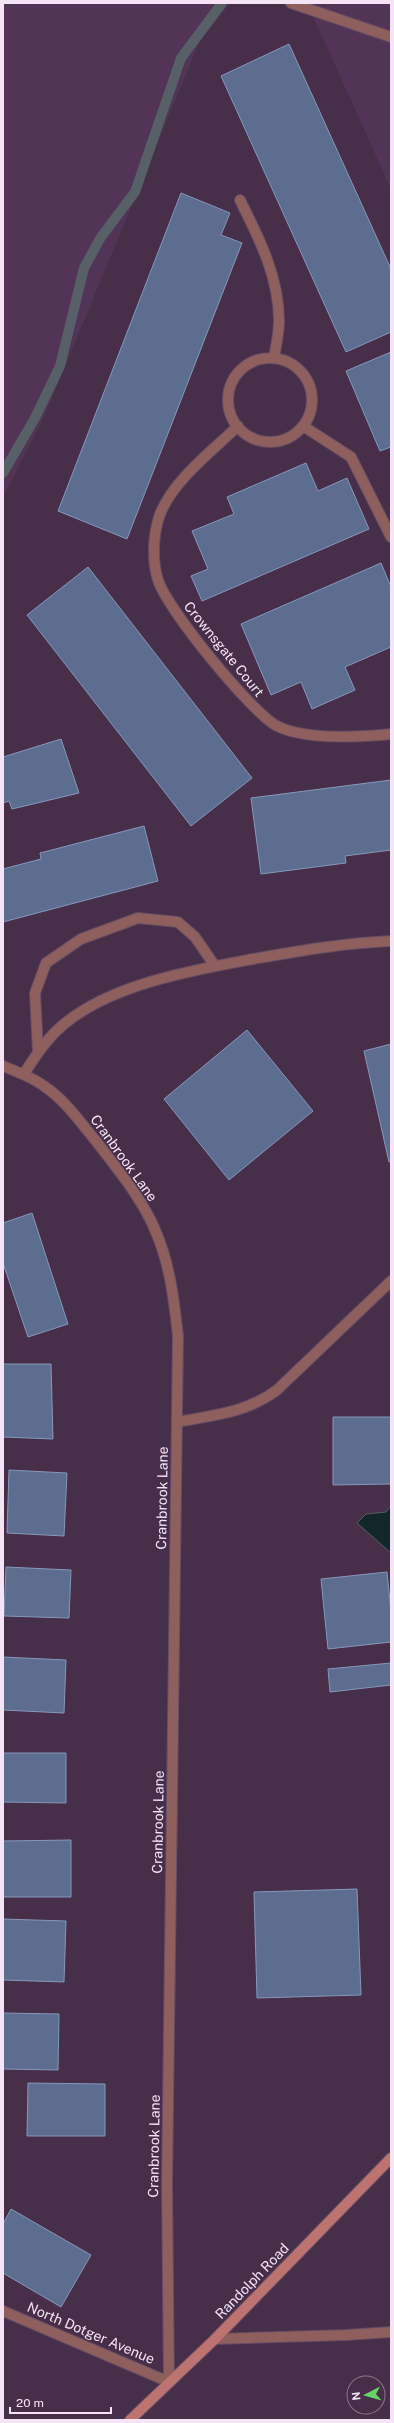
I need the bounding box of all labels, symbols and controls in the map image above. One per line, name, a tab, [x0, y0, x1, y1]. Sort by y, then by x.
street label: Crownsgate Court	[181, 598, 267, 700]
street label: Cranbrook Lane	[87, 1112, 161, 1204]
street label: Cranbrook Lane	[153, 1446, 171, 1550]
street label: Cranbrook Lane	[149, 1770, 167, 1874]
street label: Cranbrook Lane	[145, 2094, 163, 2198]
street label: Randolph Road	[212, 2240, 292, 2322]
street label: North Dotger Avenue	[25, 2299, 157, 2367]
north arrow	[346, 2375, 386, 2415]
scale bar	[10, 2389, 111, 2415]
text: N	[350, 2391, 362, 2401]
text: 20 m	[16, 2396, 44, 2410]

